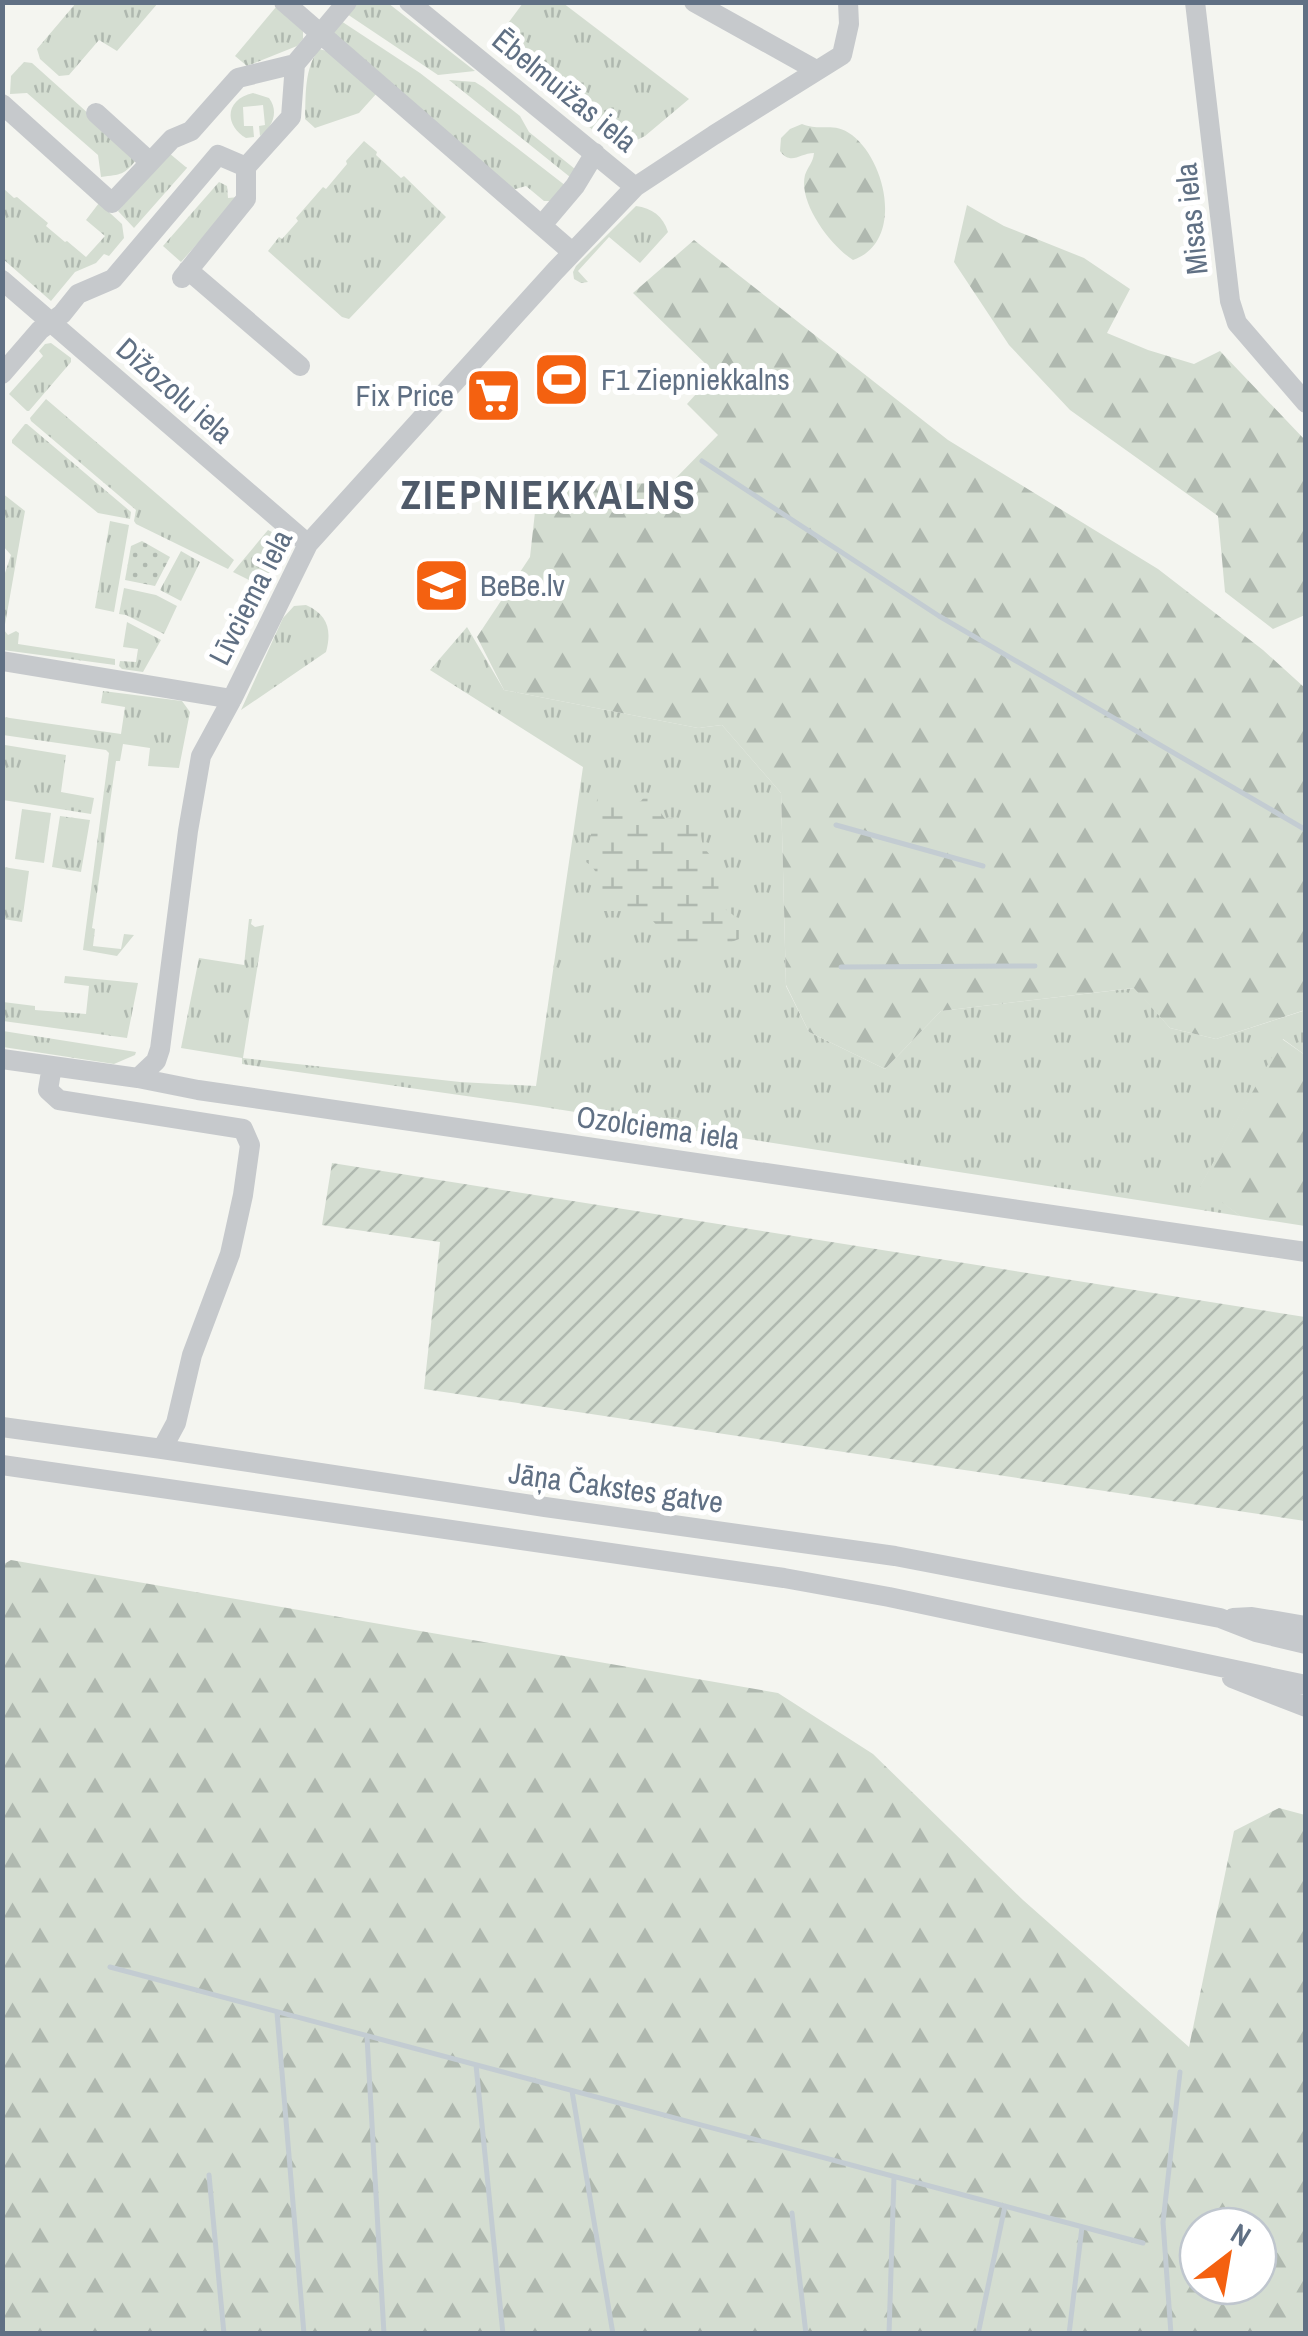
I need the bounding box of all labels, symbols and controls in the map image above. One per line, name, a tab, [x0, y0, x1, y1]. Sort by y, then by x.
street label: Ēbelmuižas iela	[484, 19, 646, 161]
street label: Misas iela	[1165, 161, 1217, 277]
street label: Dižozolu iela	[108, 328, 242, 452]
sports icon: F1 Ziepniekkalns	[532, 349, 592, 409]
place label: F1 Ziepniekkalns	[601, 359, 790, 399]
supermarket icon: Fix Price	[463, 365, 523, 425]
place label: Fix Price	[356, 375, 454, 415]
district label: ZIEPNIEKKALNS	[401, 468, 697, 521]
street label: Līvciema iela	[199, 522, 301, 671]
school or university icon: BeBe.lv	[411, 555, 471, 615]
place label: BeBe.lv	[480, 565, 565, 605]
street label: Ozolciema iela	[574, 1096, 742, 1158]
street label: Jāņa Čakstes gatve	[506, 1452, 726, 1522]
north arrow	[1178, 2206, 1278, 2306]
text: N	[1224, 2214, 1258, 2255]

